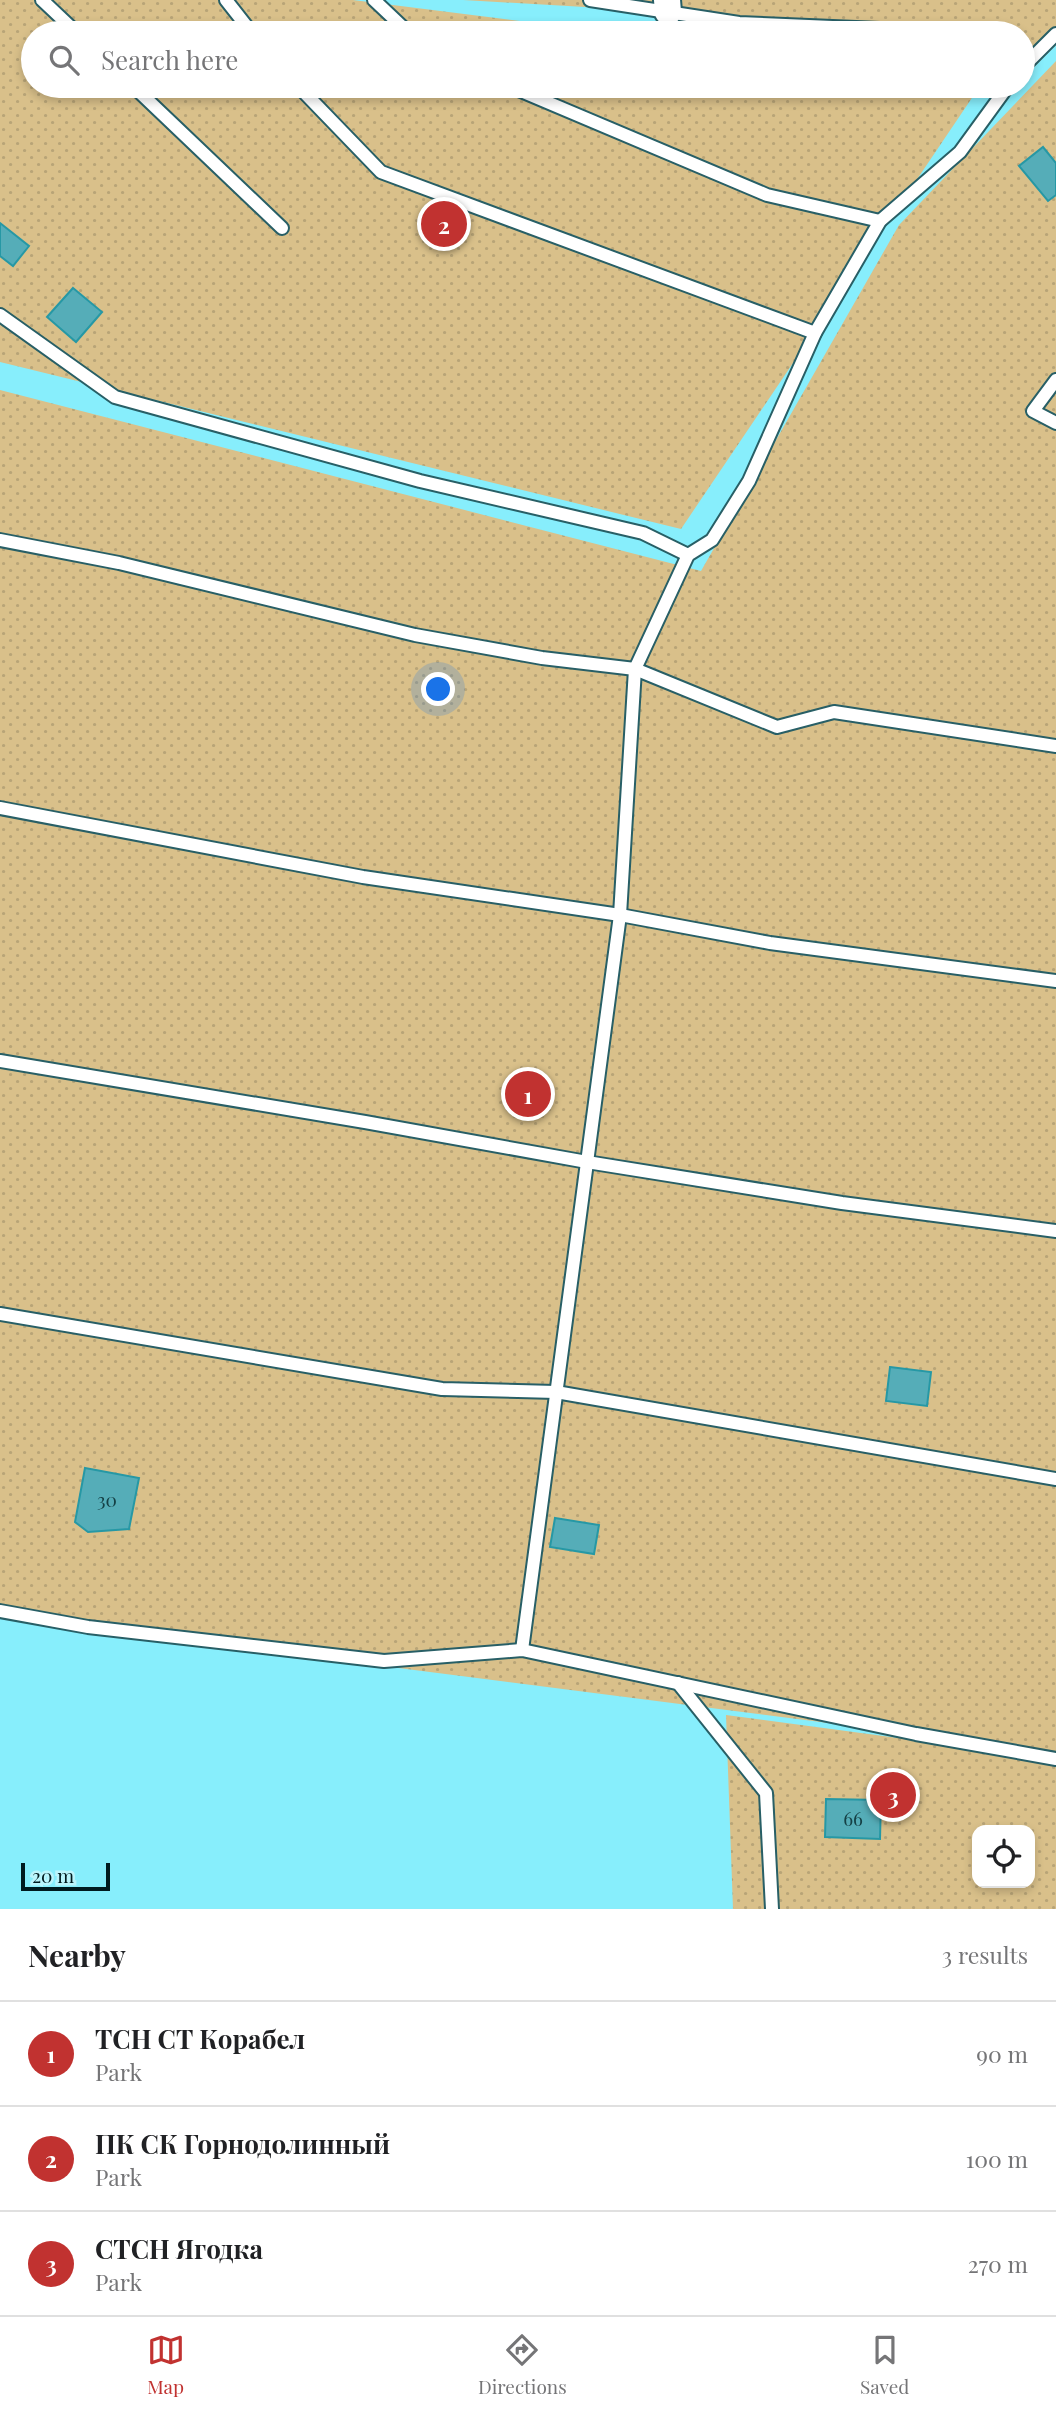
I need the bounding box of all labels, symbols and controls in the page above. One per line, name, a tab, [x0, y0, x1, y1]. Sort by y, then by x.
search box	[21, 21, 1035, 98]
icon: search	[45, 41, 83, 79]
text: Search here	[101, 42, 238, 77]
pin: 2	[421, 198, 467, 250]
your location	[421, 672, 455, 706]
pin: 1	[505, 1068, 551, 1120]
house number: 30	[97, 1486, 117, 1512]
pin: 3	[870, 1769, 916, 1821]
house number: 66	[843, 1805, 863, 1831]
map controls	[972, 1825, 1035, 1888]
button: locate	[972, 1825, 1035, 1888]
scale bar	[21, 1860, 110, 1892]
text: 20 m	[32, 1862, 74, 1888]
text: Nearby	[28, 1935, 126, 1975]
text: 3 results	[942, 1939, 1028, 1970]
text: ТСН СТ Корабел	[95, 2021, 305, 2056]
text: 1	[47, 2038, 55, 2069]
text: 90 m	[976, 2038, 1028, 2069]
text: Park	[95, 2056, 142, 2087]
text: ПК СК Горнодолинный	[95, 2126, 390, 2161]
text: 2	[45, 2143, 57, 2174]
text: 100 m	[966, 2143, 1028, 2174]
text: Park	[95, 2161, 142, 2192]
text: СТСН Ягодка	[95, 2231, 263, 2266]
text: 3	[45, 2248, 57, 2279]
text: 270 m	[968, 2248, 1028, 2279]
text: Park	[95, 2266, 142, 2297]
tab: Map	[147, 2331, 185, 2399]
tab: Directions	[478, 2331, 567, 2399]
tab: Saved	[860, 2331, 909, 2399]

